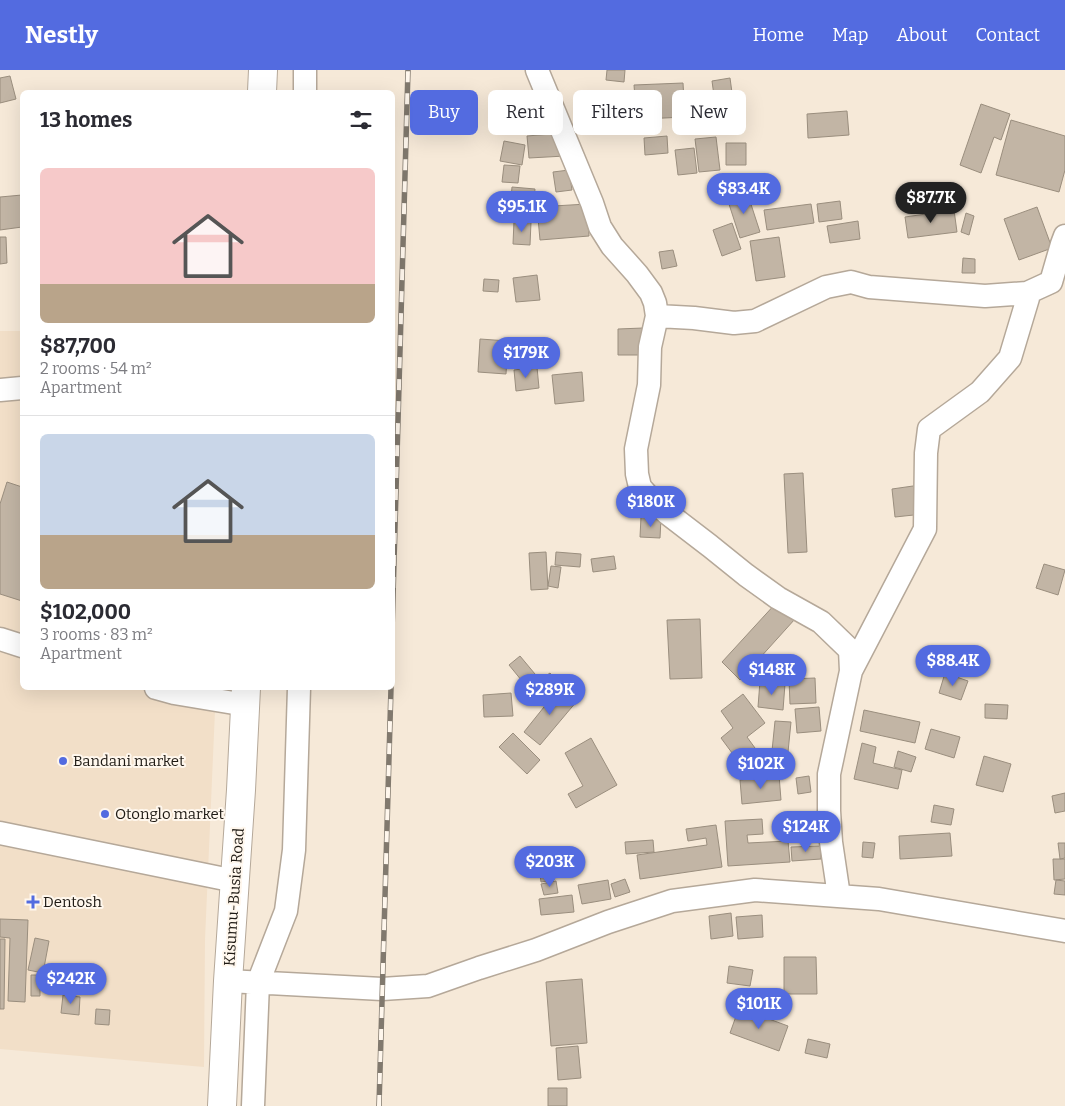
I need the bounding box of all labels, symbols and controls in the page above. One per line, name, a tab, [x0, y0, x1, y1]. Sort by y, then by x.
text: Nestly	[25, 21, 98, 49]
text: Home	[753, 24, 804, 46]
text: Map	[832, 24, 868, 46]
text: About	[896, 24, 947, 46]
text: Contact	[975, 24, 1040, 46]
chip: Buy	[410, 90, 478, 135]
chip: Rent	[488, 90, 563, 135]
chip: Filters	[573, 90, 662, 135]
chip: New	[672, 90, 746, 135]
icon: filters	[347, 106, 375, 134]
text: 13 homes	[40, 107, 132, 133]
pin: $83.4K	[703, 172, 785, 215]
text: $83.4K	[718, 179, 770, 198]
pin: $87.7K	[890, 182, 972, 224]
text: $87.7K	[906, 188, 956, 207]
pin: $95.1K	[481, 190, 563, 233]
text: $95.1K	[497, 197, 547, 216]
icon: home	[163, 201, 253, 291]
text: $87,700	[40, 333, 116, 359]
pin: $179K	[491, 336, 561, 379]
text: $179K	[503, 343, 549, 362]
text: 2 rooms · 54 m²	[40, 359, 152, 378]
text: Apartment	[40, 378, 122, 397]
icon: home	[163, 466, 253, 556]
pin: $180K	[616, 486, 686, 528]
text: $180K	[627, 492, 675, 511]
text: $102,000	[40, 599, 131, 625]
text: 3 rooms · 83 m²	[40, 625, 153, 644]
text: Apartment	[40, 644, 122, 663]
pin: $88.4K	[912, 644, 994, 687]
text: $88.4K	[926, 651, 980, 670]
pin: $148K	[737, 654, 807, 696]
text: $148K	[748, 660, 796, 679]
pin: $289K	[515, 674, 585, 716]
text: $289K	[525, 680, 575, 699]
pin: $102K	[726, 748, 796, 790]
place label: Bandani market	[73, 752, 185, 770]
text: $102K	[737, 754, 785, 773]
marker: Bandani market	[57, 755, 69, 767]
place label: Otonglo market	[115, 805, 225, 823]
marker: Otonglo market	[99, 808, 111, 820]
pin: $124K	[771, 810, 841, 853]
text: $124K	[783, 817, 829, 836]
street label: Kisumu-Busia Road	[220, 827, 248, 967]
pin: $203K	[515, 846, 585, 888]
text: $203K	[525, 852, 575, 871]
place label: Dentosh	[43, 893, 102, 911]
marker: Dentosh	[27, 896, 39, 908]
pin: $242K	[36, 962, 106, 1005]
text: $242K	[47, 969, 95, 988]
pin: $101K	[724, 988, 794, 1030]
text: $101K	[737, 994, 782, 1013]

